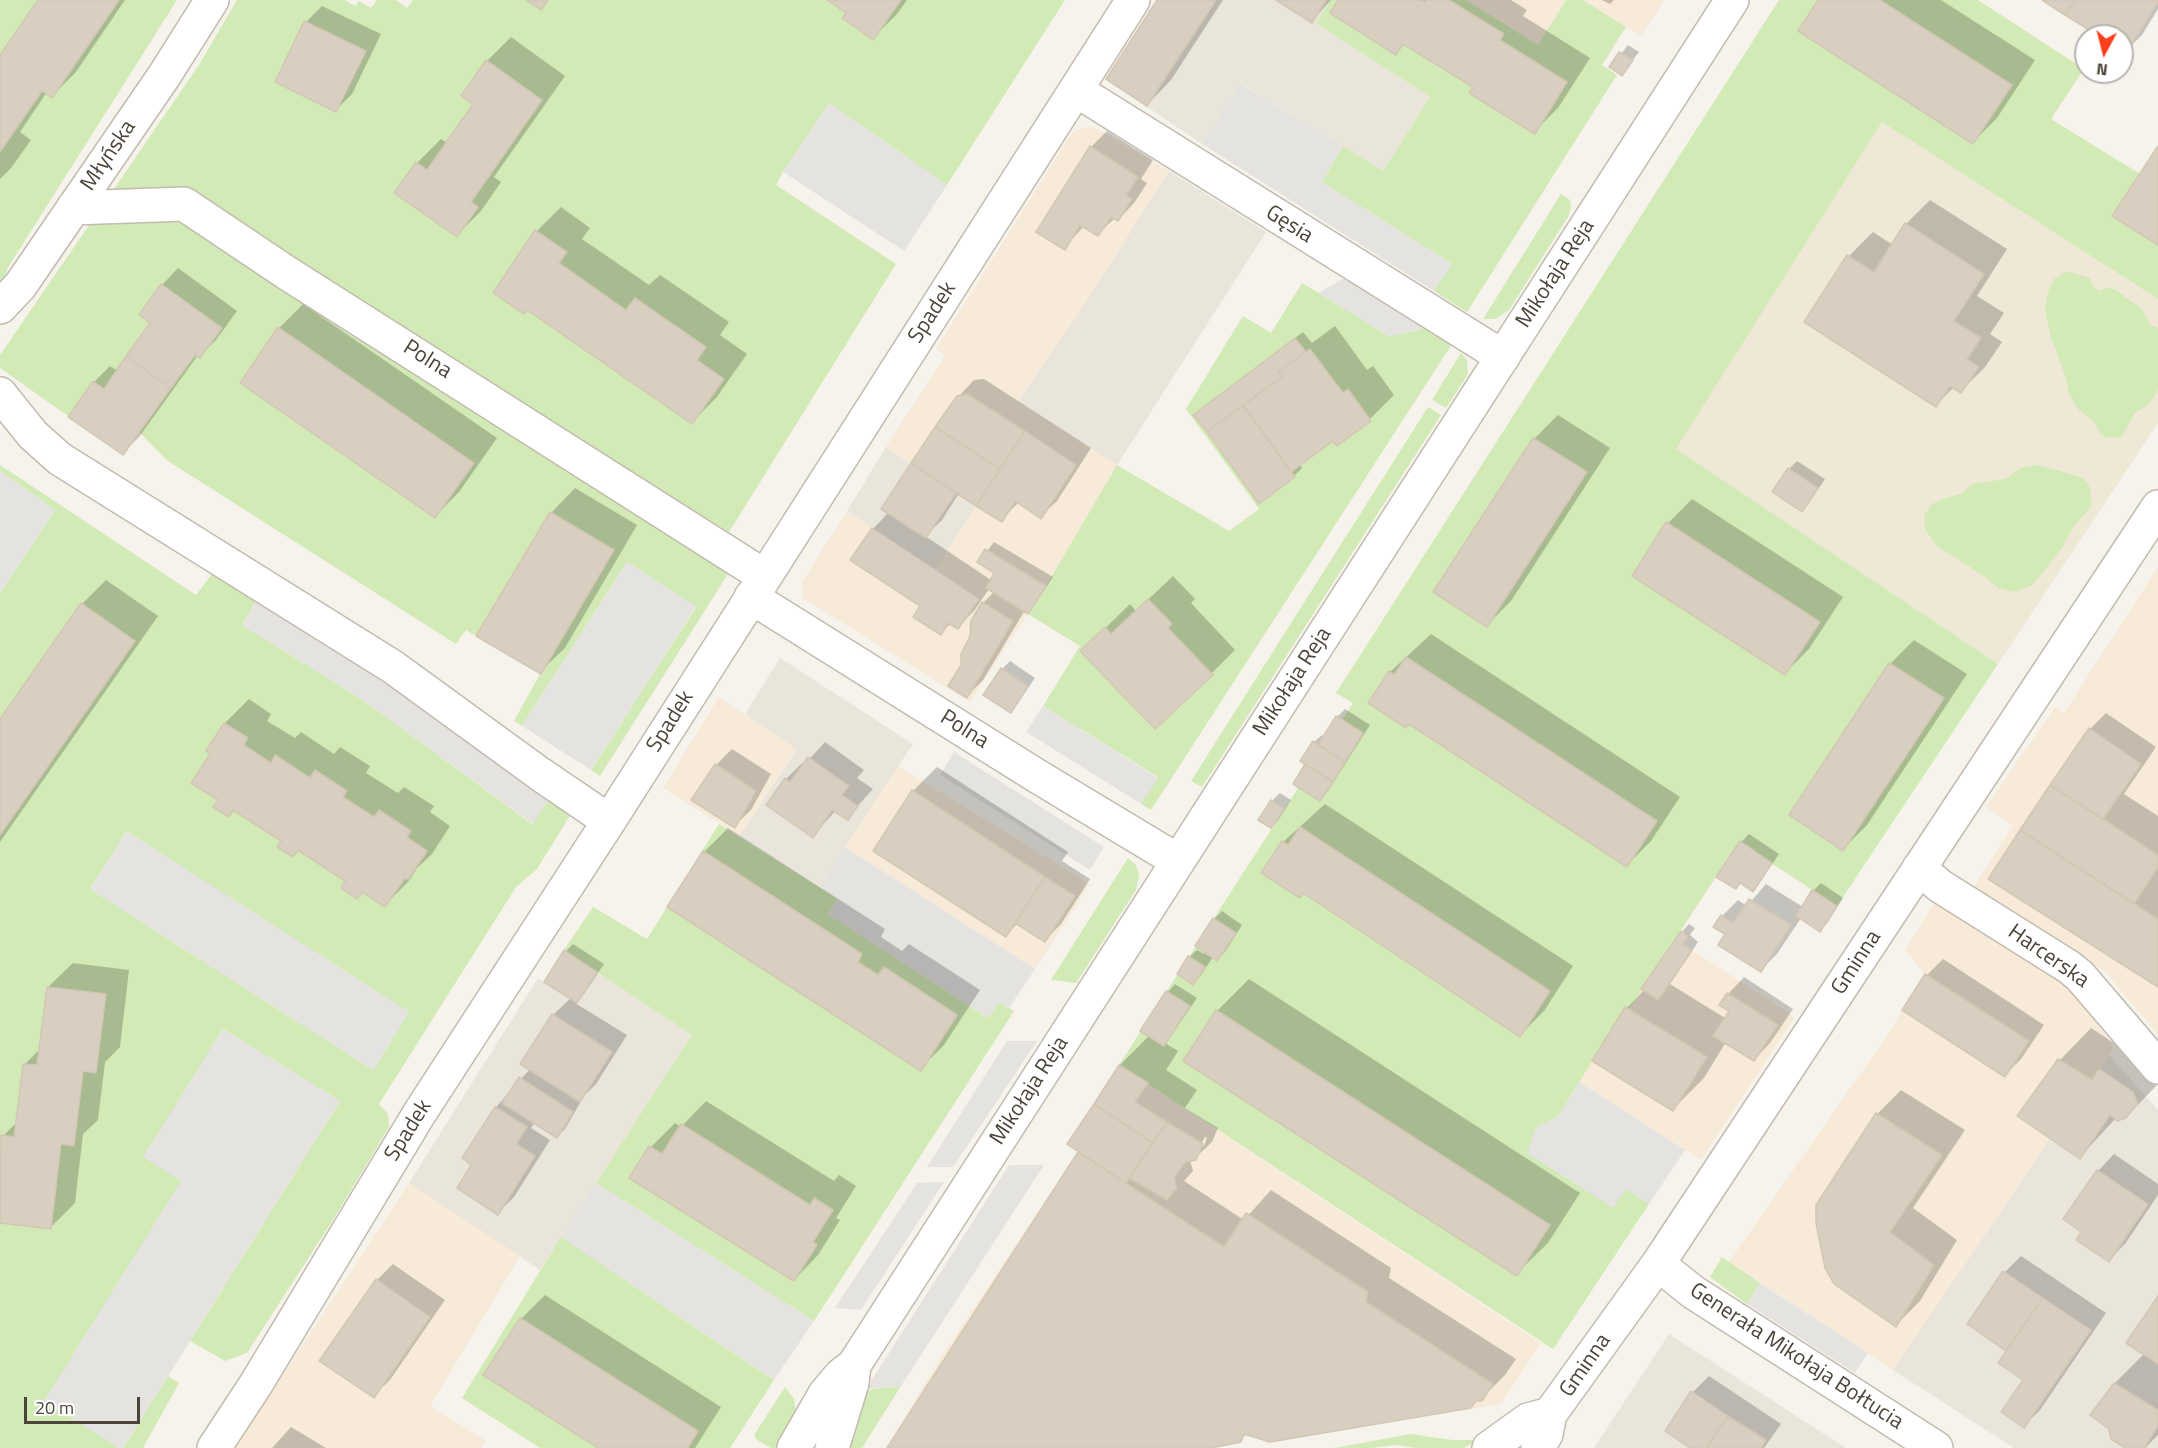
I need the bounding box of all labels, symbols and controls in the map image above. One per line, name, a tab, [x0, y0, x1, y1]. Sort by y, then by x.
north arrow	[2074, 24, 2134, 84]
text: N	[2095, 57, 2109, 82]
street label: Młyńska	[76, 116, 142, 196]
street label: Gęsia	[1260, 200, 1318, 250]
street label: Mikołaja Reja	[1511, 215, 1601, 333]
street label: Spadek	[903, 277, 963, 349]
street label: Polna	[398, 335, 456, 385]
street label: Mikołaja Reja	[1248, 623, 1338, 741]
street label: Spadek	[642, 686, 700, 758]
street label: Polna	[935, 705, 993, 755]
street label: Harcerska	[2002, 919, 2094, 995]
street label: Gminna	[1826, 926, 1888, 1000]
street label: Mikołaja Reja	[985, 1032, 1075, 1150]
street label: Spadek	[380, 1095, 438, 1167]
street label: Generała Mikołaja Bołtucia	[1684, 1278, 1908, 1436]
street label: Gminna	[1555, 1329, 1617, 1403]
scale bar	[27, 1385, 142, 1423]
text: 20 m	[35, 1394, 74, 1421]

